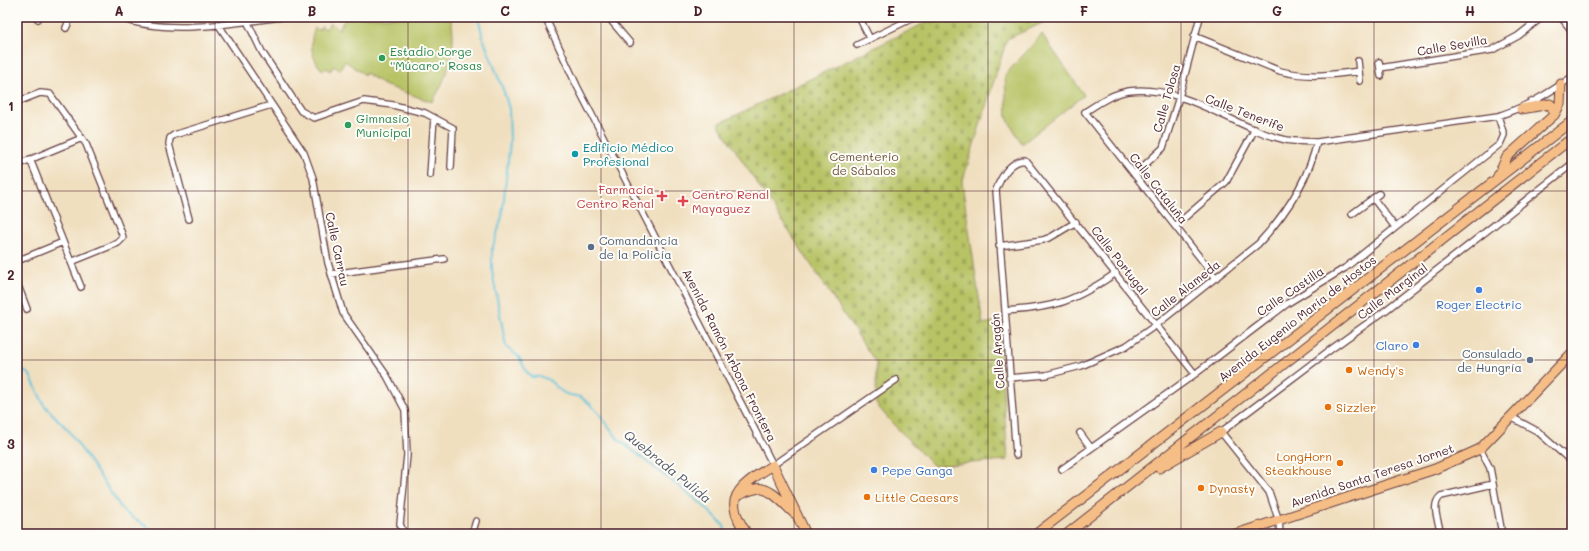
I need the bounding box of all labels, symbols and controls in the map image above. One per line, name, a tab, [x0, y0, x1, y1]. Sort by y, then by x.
text: A	[114, 2, 124, 19]
text: B	[308, 2, 317, 19]
text: C	[500, 2, 510, 19]
text: D	[693, 2, 703, 19]
text: E	[887, 2, 895, 19]
text: F	[1080, 2, 1088, 19]
text: G	[1272, 2, 1282, 19]
text: H	[1465, 2, 1475, 19]
street label: Calle Sevilla	[1416, 31, 1488, 59]
place label: Estadio Jorge ''Múcaro'' Rosas	[390, 43, 482, 73]
marker: Estadio Jorge ''Múcaro'' Rosas	[377, 53, 387, 63]
street label: Calle Tolosa	[1149, 62, 1183, 134]
street label: Calle Tenerife	[1203, 90, 1287, 134]
text: 1	[8, 97, 14, 114]
place label: Gimnasio Municipal	[356, 110, 411, 140]
marker: Gimnasio Municipal	[343, 120, 353, 130]
place label: Edificio Médico Profesional	[583, 139, 674, 169]
park label: Cementerio de Sábalos	[829, 148, 899, 178]
marker: Edificio Médico Profesional	[570, 149, 580, 159]
street label: Calle Cataluña	[1126, 149, 1192, 227]
place label: Farmacia Centro Renal	[577, 181, 654, 211]
place label: Centro Renal Mayaguez	[692, 186, 769, 216]
marker: Farmacia Centro Renal	[657, 191, 667, 201]
marker: Centro Renal Mayaguez	[677, 195, 689, 207]
street label: Calle Carrau	[322, 210, 354, 288]
street label: Calle Portugal	[1088, 222, 1152, 298]
place label: Comandancia de la Policía	[599, 232, 678, 262]
marker: Comandancia de la Policía	[586, 242, 596, 252]
street label: Avenida Eugenio María de Hostos	[1215, 251, 1379, 385]
street label: Calle Alameda	[1147, 256, 1223, 320]
street label: Calle Marginal	[1354, 259, 1430, 323]
street label: Calle Castilla	[1253, 263, 1327, 319]
text: 2	[7, 266, 15, 283]
street label: Avenida Ramón Arbona Frontera	[679, 266, 781, 444]
marker: Roger Electric	[1474, 285, 1484, 295]
place label: Roger Electric	[1436, 296, 1522, 312]
street label: Calle Aragón	[986, 313, 1008, 389]
place label: Claro	[1376, 337, 1408, 353]
marker: Claro	[1411, 340, 1421, 350]
place label: Consulado de Hungría	[1457, 345, 1522, 375]
marker: Consulado de Hungría	[1525, 355, 1535, 365]
place label: Wendy's	[1357, 362, 1404, 378]
marker: Wendy's	[1344, 365, 1354, 375]
place label: Sizzler	[1336, 399, 1376, 415]
marker: Sizzler	[1323, 402, 1333, 412]
water label: Quebrada Pulida	[621, 426, 715, 506]
text: 3	[7, 435, 15, 452]
street label: Avenida Santa Teresa Jornet	[1288, 440, 1456, 510]
place label: LongHorn Steakhouse	[1265, 448, 1332, 478]
marker: LongHorn Steakhouse	[1335, 458, 1345, 468]
place label: Pepe Ganga	[882, 462, 953, 478]
marker: Pepe Ganga	[869, 465, 879, 475]
place label: Dynasty	[1209, 480, 1255, 496]
marker: Dynasty	[1196, 483, 1206, 493]
place label: Little Caesars	[875, 489, 959, 505]
marker: Little Caesars	[862, 492, 872, 502]

